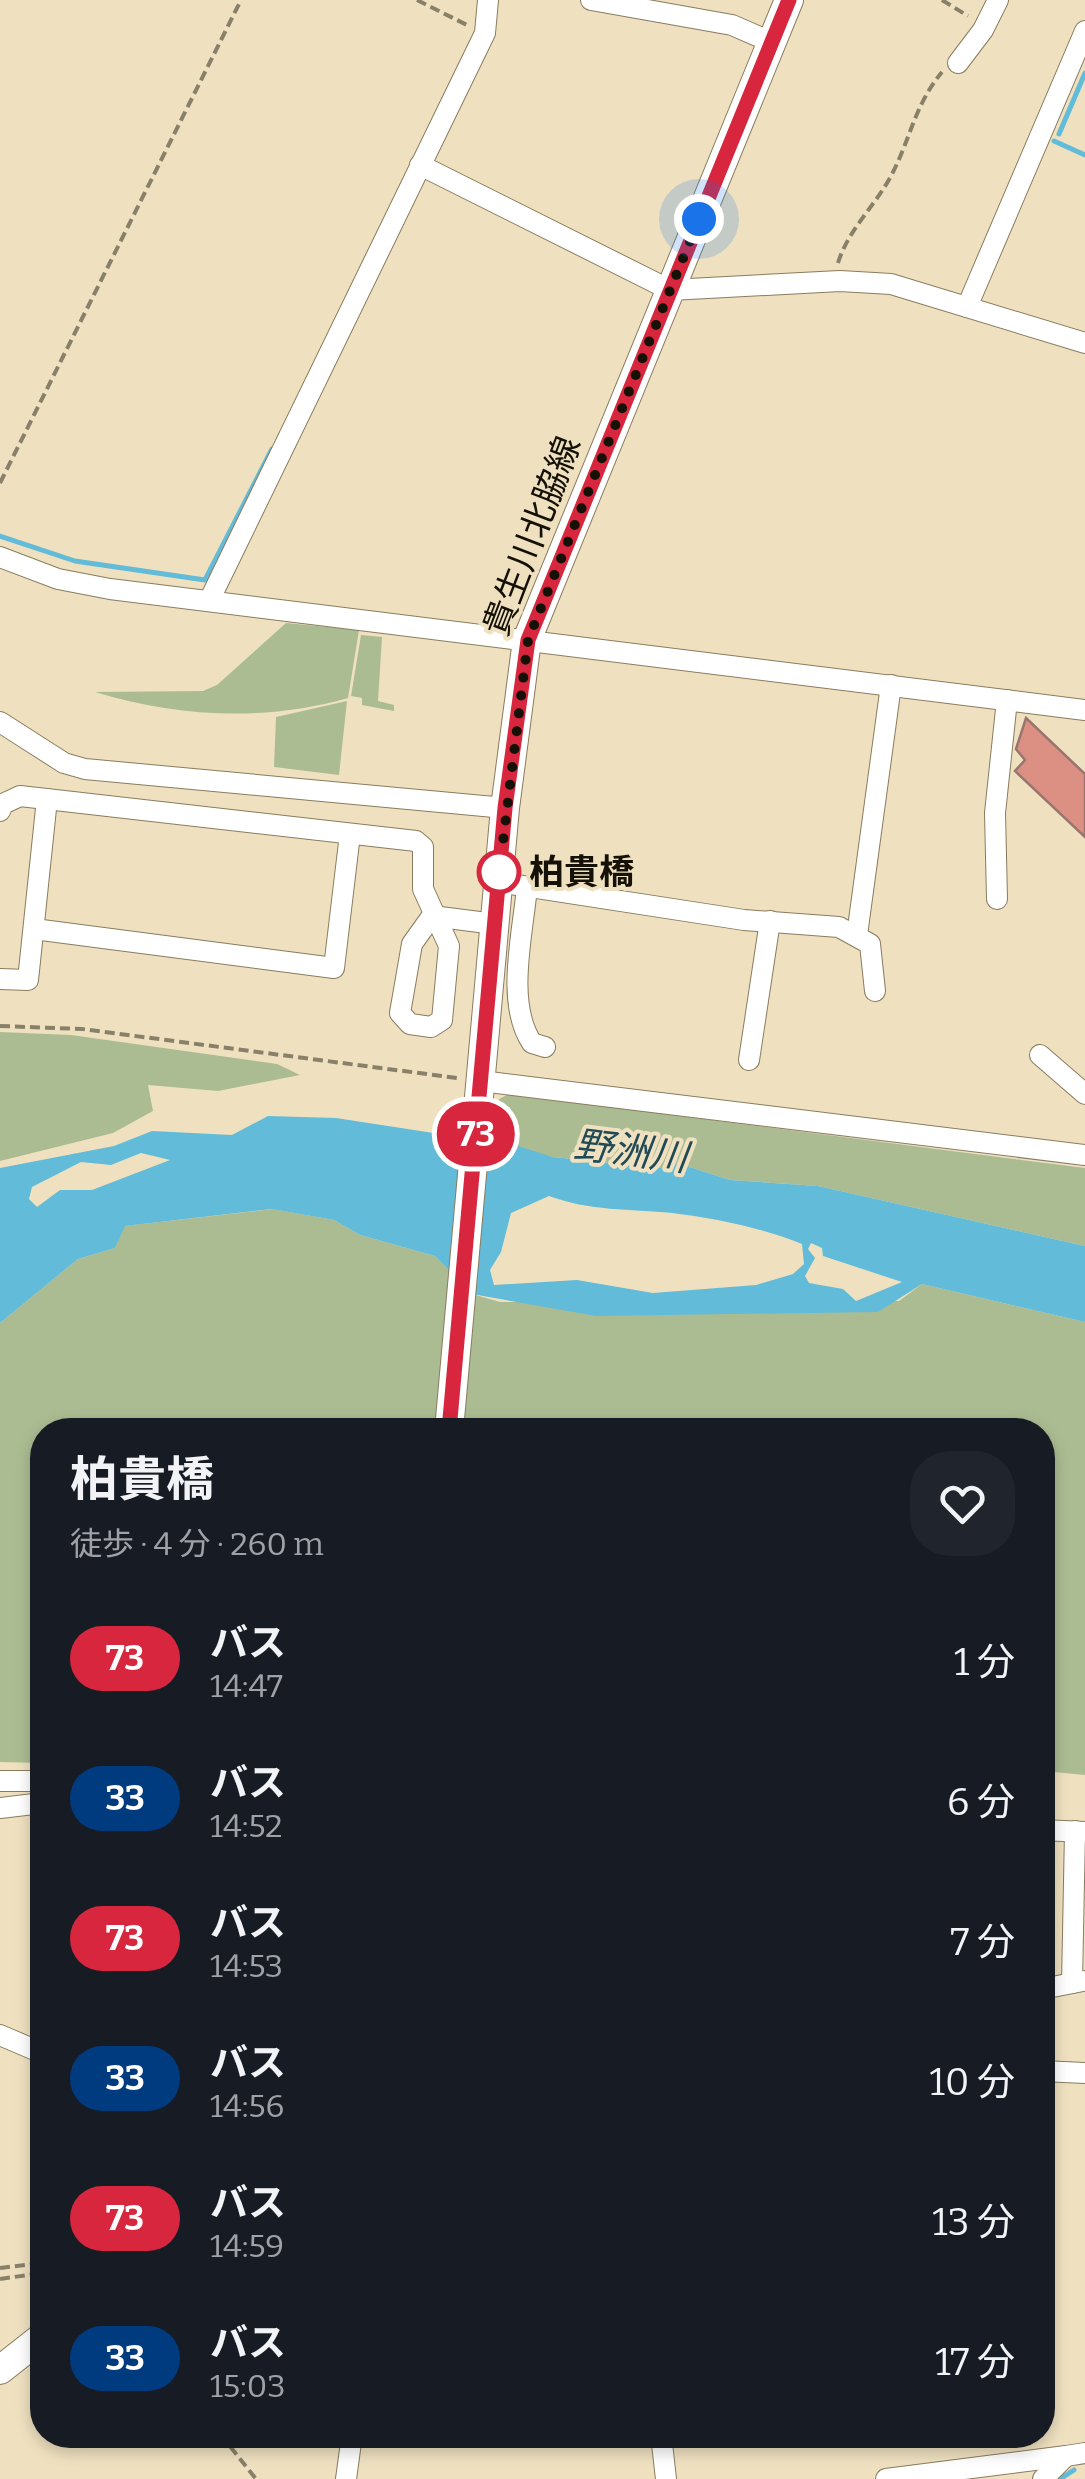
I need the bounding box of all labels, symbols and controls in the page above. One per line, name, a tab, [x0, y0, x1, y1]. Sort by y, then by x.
your location	[674, 194, 724, 244]
street label: 貴生川北脇線	[475, 430, 589, 642]
marker: 柏貴橋	[478, 851, 520, 893]
place label: 柏貴橋	[529, 851, 634, 893]
line badge: 73	[431, 1102, 521, 1166]
text: 73	[457, 1113, 495, 1155]
water label: 野洲川	[572, 1121, 694, 1181]
text: 柏貴橋	[70, 1451, 214, 1509]
button: heart	[910, 1451, 1015, 1556]
text: 徒歩 · 4 分 · 260 m	[70, 1525, 324, 1563]
text: バス	[210, 1620, 286, 1666]
text: 73	[106, 1637, 144, 1679]
text: 1 分	[954, 1639, 1015, 1685]
text: 14:47	[210, 1667, 283, 1705]
text: バス	[210, 1760, 286, 1806]
text: 33	[105, 1777, 145, 1819]
text: 6 分	[947, 1779, 1015, 1825]
text: 14:52	[210, 1807, 282, 1845]
text: バス	[210, 1900, 286, 1946]
text: 73	[106, 1917, 144, 1959]
text: 7 分	[950, 1919, 1015, 1965]
text: 14:53	[210, 1947, 283, 1985]
text: バス	[210, 2040, 286, 2086]
text: 33	[105, 2057, 145, 2099]
text: 10 分	[930, 2059, 1015, 2105]
text: 14:56	[210, 2087, 284, 2125]
text: バス	[210, 2180, 286, 2226]
text: 73	[106, 2197, 144, 2239]
text: 13 分	[932, 2199, 1015, 2245]
text: 14:59	[210, 2227, 284, 2265]
text: バス	[210, 2320, 286, 2366]
text: 33	[105, 2337, 145, 2379]
text: 17 分	[935, 2339, 1015, 2385]
text: 15:03	[210, 2367, 286, 2405]

